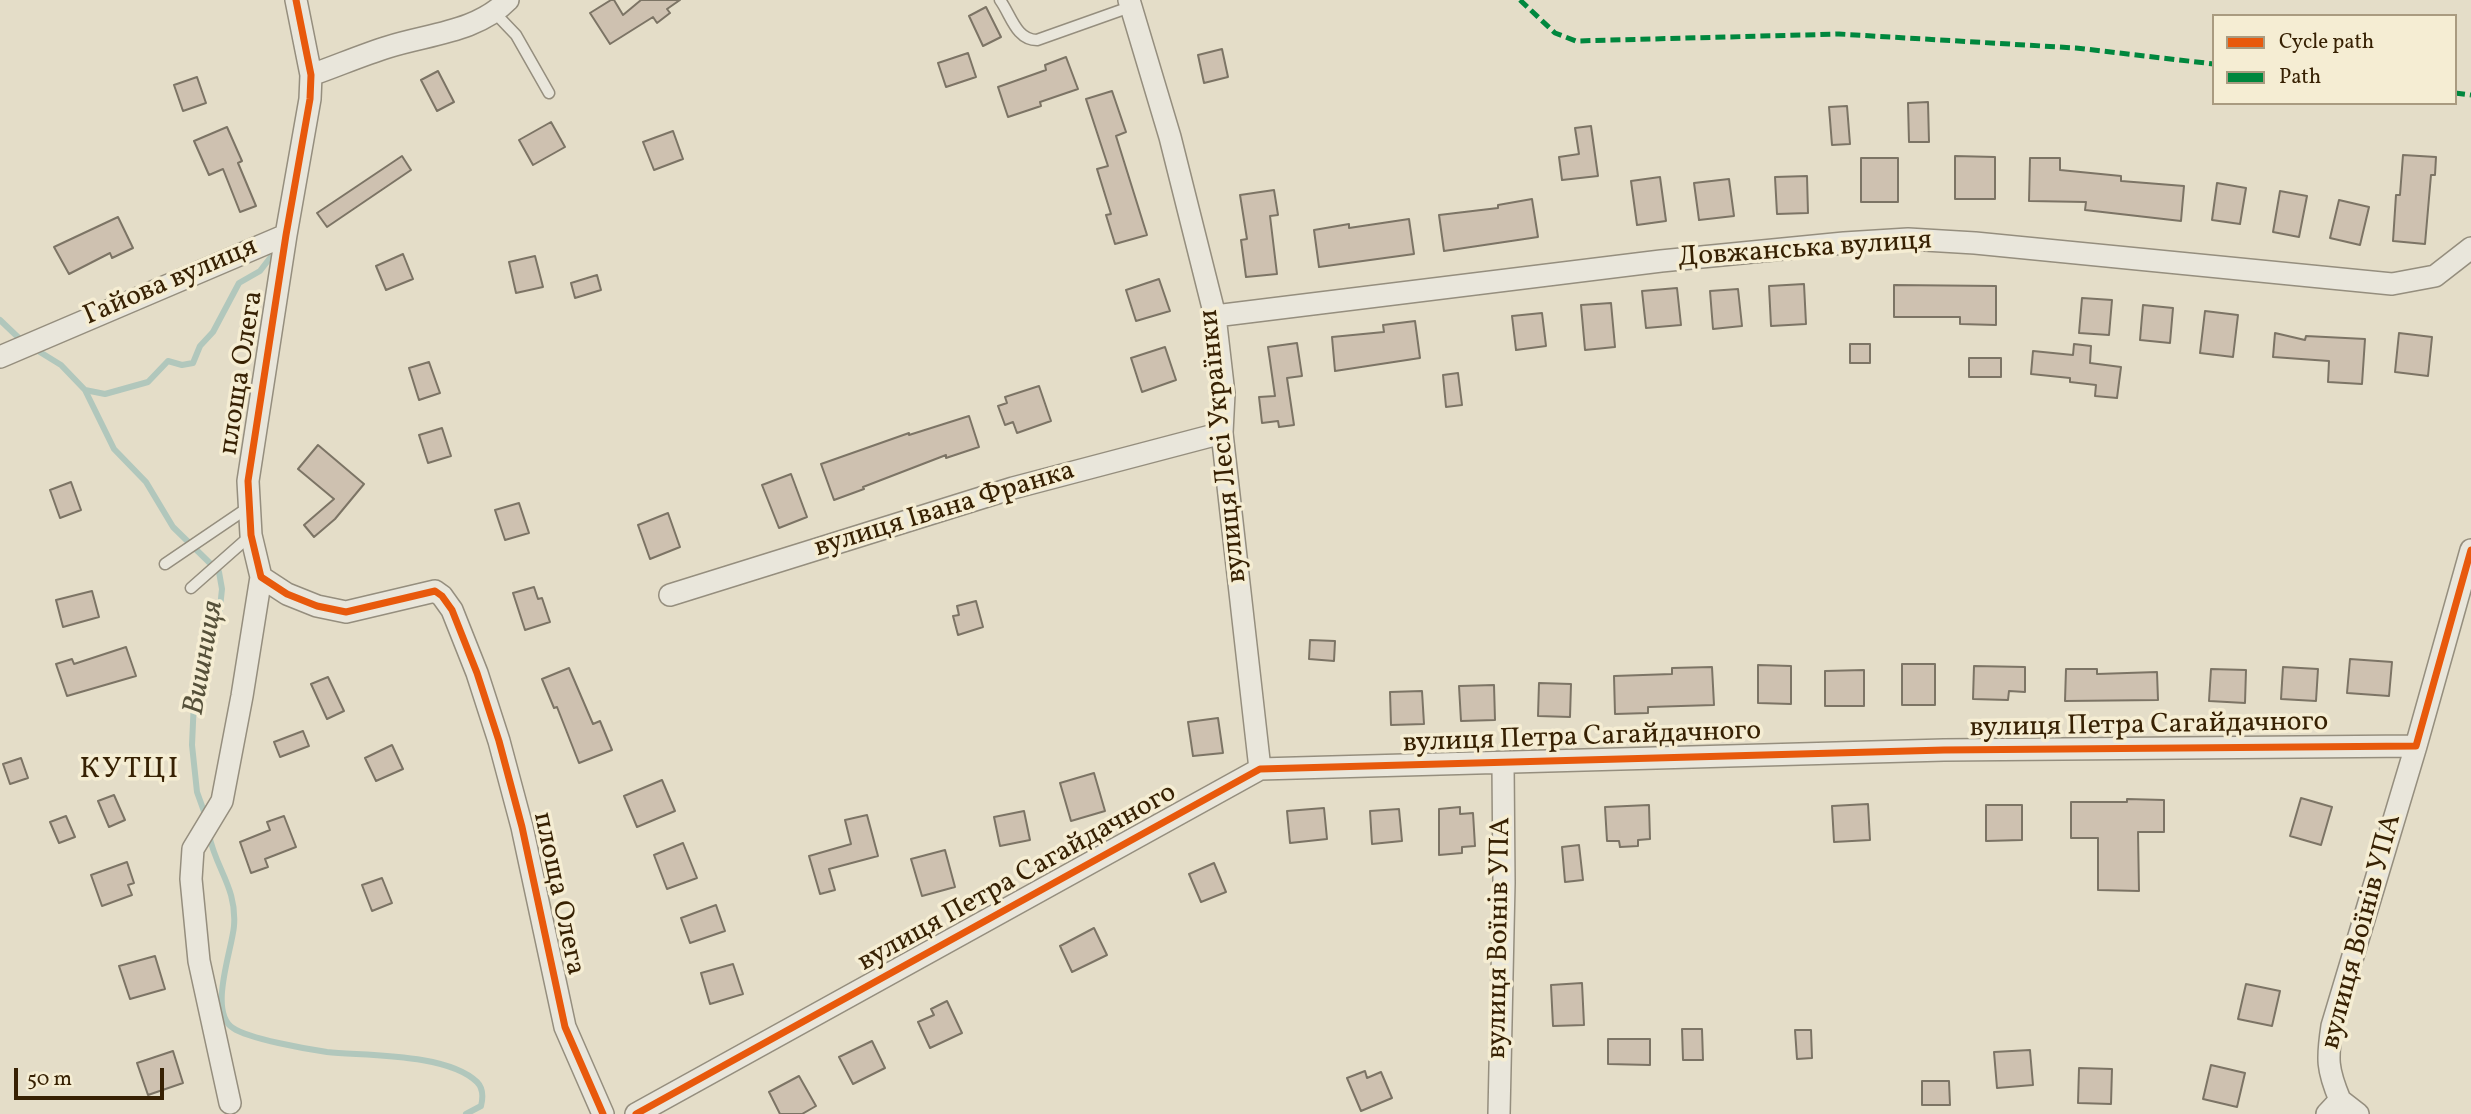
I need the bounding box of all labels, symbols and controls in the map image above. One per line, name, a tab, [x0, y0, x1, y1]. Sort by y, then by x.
legend	[2212, 14, 2457, 105]
text: Cycle path	[2279, 28, 2374, 57]
text: Path	[2279, 63, 2321, 92]
street label: Довжанська вулиця	[1677, 225, 1933, 277]
street label: Гайова вулиця	[79, 231, 263, 335]
street label: площа Олега	[213, 289, 273, 457]
street label: вулиця Лесі Українки	[1194, 308, 1256, 584]
street label: вулиця Івана Франка	[811, 455, 1079, 567]
water label: Вишниця	[178, 598, 234, 718]
street label: вулиця Петра Сагайдачного	[1969, 707, 2329, 747]
street label: вулиця Петра Сагайдачного	[1402, 716, 1762, 762]
district label: КУТЦІ	[80, 753, 180, 789]
street label: вулиця Петра Сагайдачного	[853, 777, 1183, 981]
street label: площа Олега	[523, 810, 591, 978]
street label: вулиця Воїнів УПА	[2315, 811, 2411, 1053]
street label: вулиця Воїнів УПА	[1482, 817, 1520, 1059]
scale bar	[18, 1054, 168, 1098]
text: 50 m	[27, 1065, 72, 1094]

